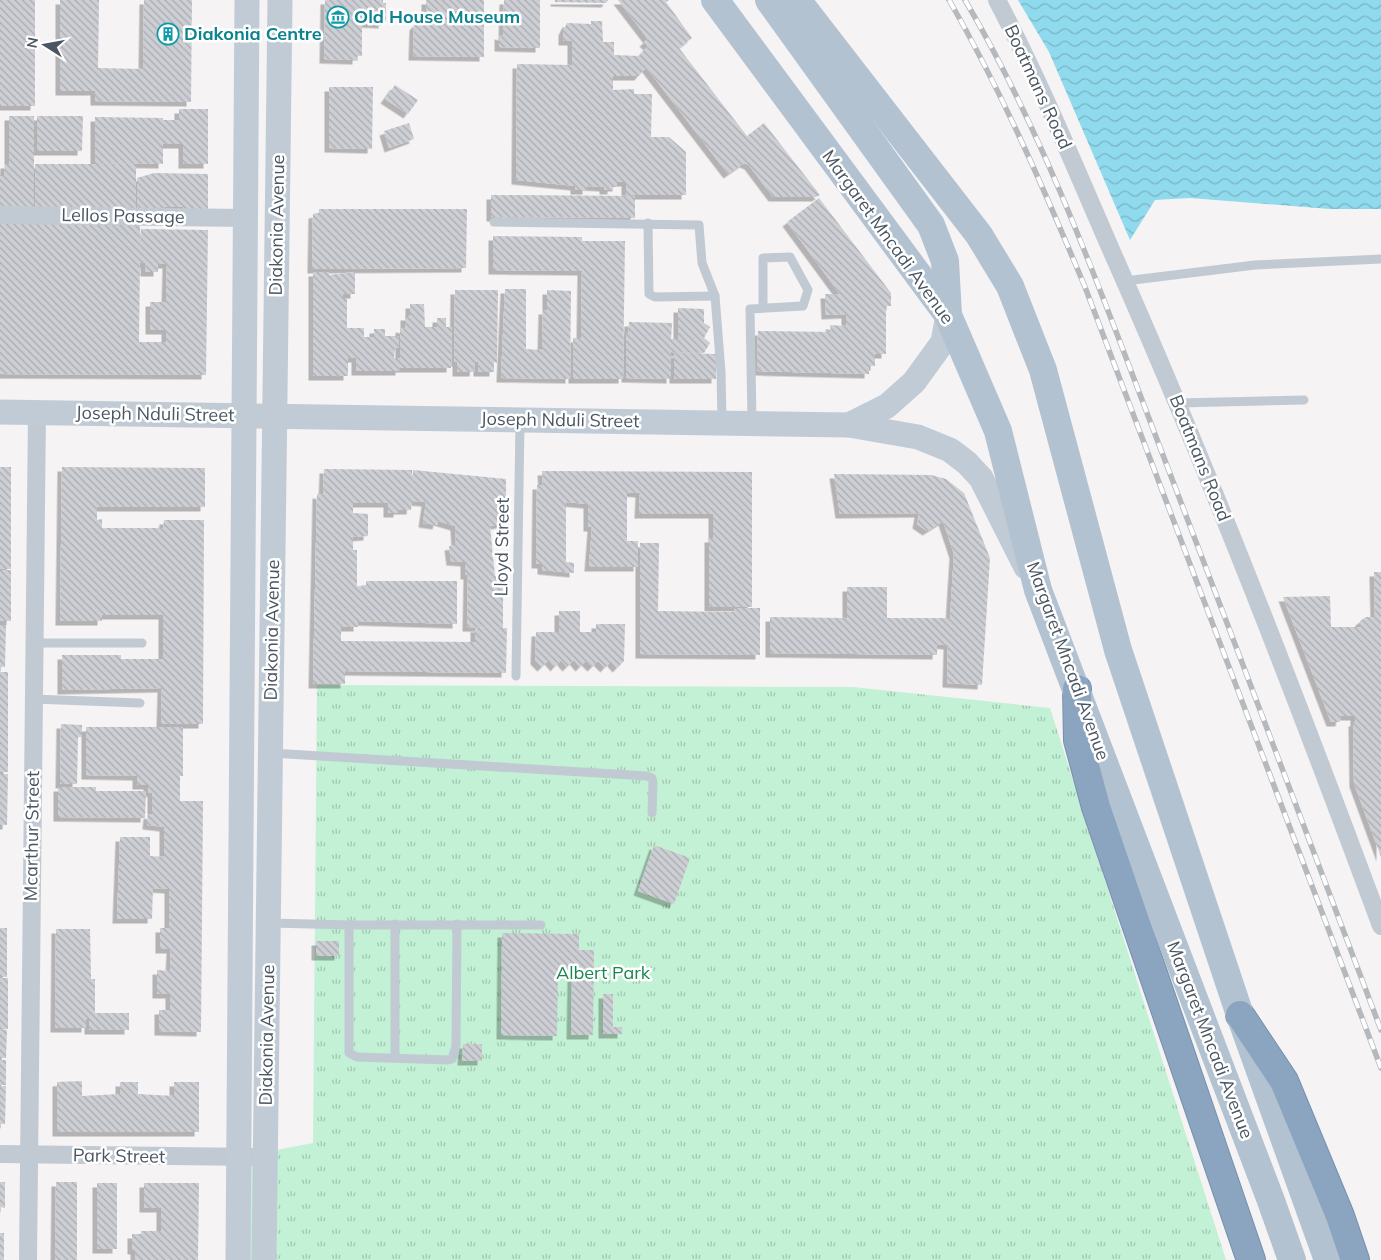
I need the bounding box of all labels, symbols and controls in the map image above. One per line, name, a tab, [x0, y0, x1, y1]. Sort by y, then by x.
museum icon: Old House Museum	[326, 5, 350, 29]
place label: Old House Museum	[354, 5, 520, 28]
north arrow	[20, 20, 70, 70]
street label: Boatmans Road	[1000, 21, 1077, 153]
building icon: Diakonia Centre	[156, 22, 180, 46]
place label: Diakonia Centre	[184, 22, 322, 45]
text: N	[22, 36, 42, 49]
street label: Margaret Mncadi Avenue	[817, 145, 959, 328]
street label: Diakonia Avenue	[264, 154, 289, 296]
street label: Lellos Passage	[61, 203, 185, 228]
street label: Boatmans Road	[1165, 391, 1236, 524]
street label: Joseph Nduli Street	[75, 401, 235, 426]
street label: Joseph Nduli Street	[480, 407, 640, 432]
street label: Lloyd Street	[489, 497, 514, 597]
street label: Margaret Mncadi Avenue	[1022, 558, 1115, 763]
street label: Diakonia Avenue	[259, 559, 284, 701]
street label: Mcarthur Street	[19, 771, 44, 901]
street label: Margaret Mncadi Avenue	[1162, 938, 1259, 1142]
park label: Albert Park	[556, 961, 651, 984]
street label: Diakonia Avenue	[254, 964, 279, 1106]
street label: Park Street	[73, 1143, 165, 1168]

